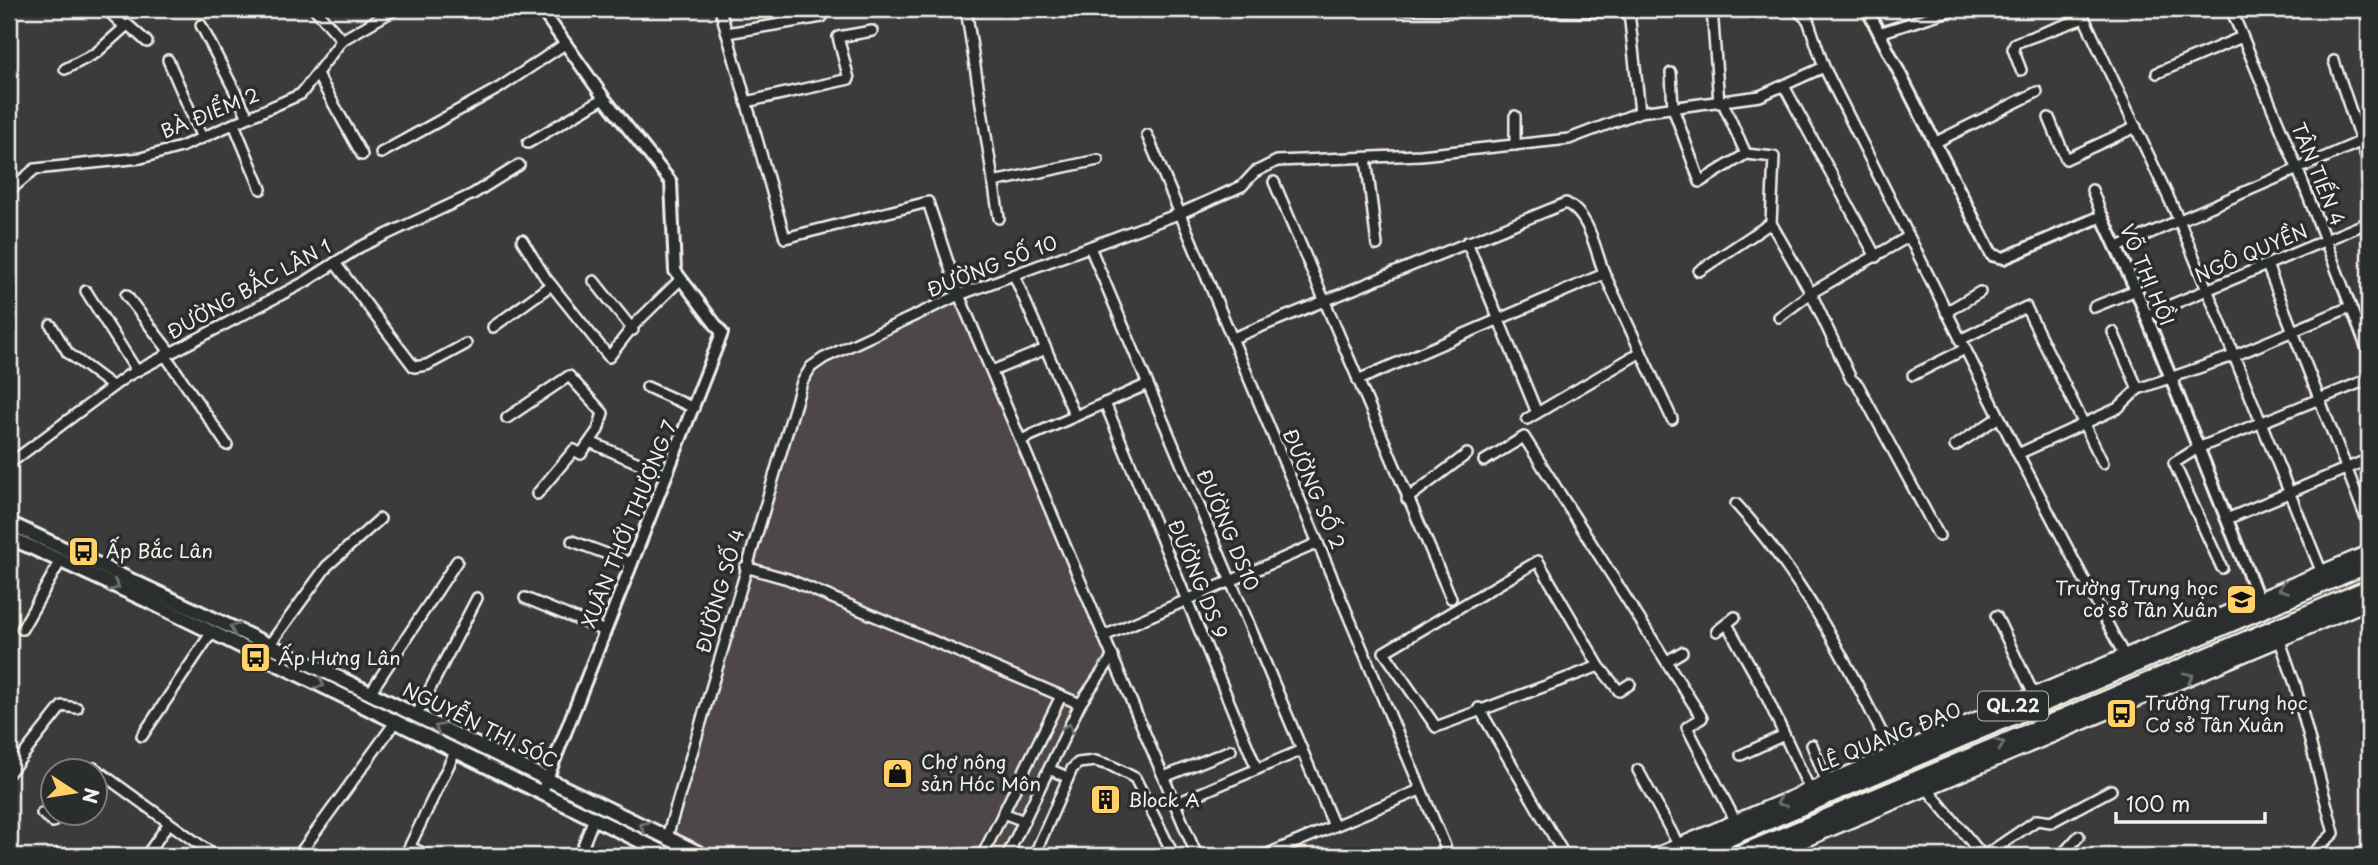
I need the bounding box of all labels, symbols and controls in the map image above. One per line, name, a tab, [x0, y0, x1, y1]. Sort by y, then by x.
street label: BÀ ĐIỂM 2	[156, 80, 263, 144]
street label: TÂN TIẾN 4	[2285, 118, 2352, 229]
street label: NGÔ QUYỀN	[2190, 216, 2311, 288]
street label: VÕ THỊ HỒI	[2114, 219, 2182, 330]
street label: ĐƯỜNG SỐ 10	[922, 227, 1061, 303]
street label: ĐƯỜNG BẮC LÂN 1	[160, 229, 336, 345]
street label: XUÂN THỚI THƯỢNG 7	[574, 416, 683, 631]
street label: ĐƯỜNG SỐ 2	[1277, 424, 1353, 553]
street label: ĐƯỜNG DS10	[1191, 464, 1267, 595]
street label: ĐƯỜNG DS 9	[1162, 515, 1236, 642]
street label: ĐƯỜNG SỐ 4	[688, 525, 750, 656]
bus stop icon: Ấp Bắc Lân	[66, 534, 100, 568]
place label: Ấp Bắc Lân	[106, 536, 213, 564]
place label: Trường Trung học cơ sở Tân Xuân	[2055, 573, 2218, 623]
one-way arrow	[108, 578, 120, 592]
one-way arrow	[2278, 580, 2291, 594]
school or university icon: Trường Trung học cơ sở Tân Xuân	[2224, 582, 2258, 616]
one-way arrow	[229, 622, 242, 636]
bus stop icon: Ấp Hưng Lân	[238, 641, 272, 675]
place label: Ấp Hưng Lân	[278, 643, 401, 671]
one-way arrow	[2182, 671, 2194, 685]
street label: NGUYỄN THỊ SÓC	[398, 673, 563, 774]
one-way arrow	[313, 676, 325, 690]
place label: Trường Trung học Cơ sở Tân Xuân	[2145, 688, 2308, 738]
road number: QL.22	[1978, 692, 2048, 720]
street label: LÊ QUANG ĐẠO	[1812, 694, 1965, 778]
bus stop icon: Trường Trung học Cơ sở Tân Xuân	[2105, 697, 2139, 731]
one-way arrow	[434, 722, 446, 736]
one-way arrow	[1060, 723, 1074, 735]
one-way arrow	[1994, 738, 2006, 752]
place label: Chợ nông sản Hóc Môn	[921, 747, 1041, 797]
north arrow	[38, 756, 108, 826]
shop icon: Chợ nông sản Hóc Môn	[881, 756, 915, 790]
scale bar	[2116, 781, 2264, 825]
building icon: Block A	[1088, 783, 1122, 817]
text: N	[76, 785, 107, 806]
place label: Block A	[1128, 785, 1200, 813]
text: 100 m	[2126, 787, 2190, 819]
one-way arrow	[1776, 794, 1788, 808]
one-way arrow	[639, 821, 651, 835]

